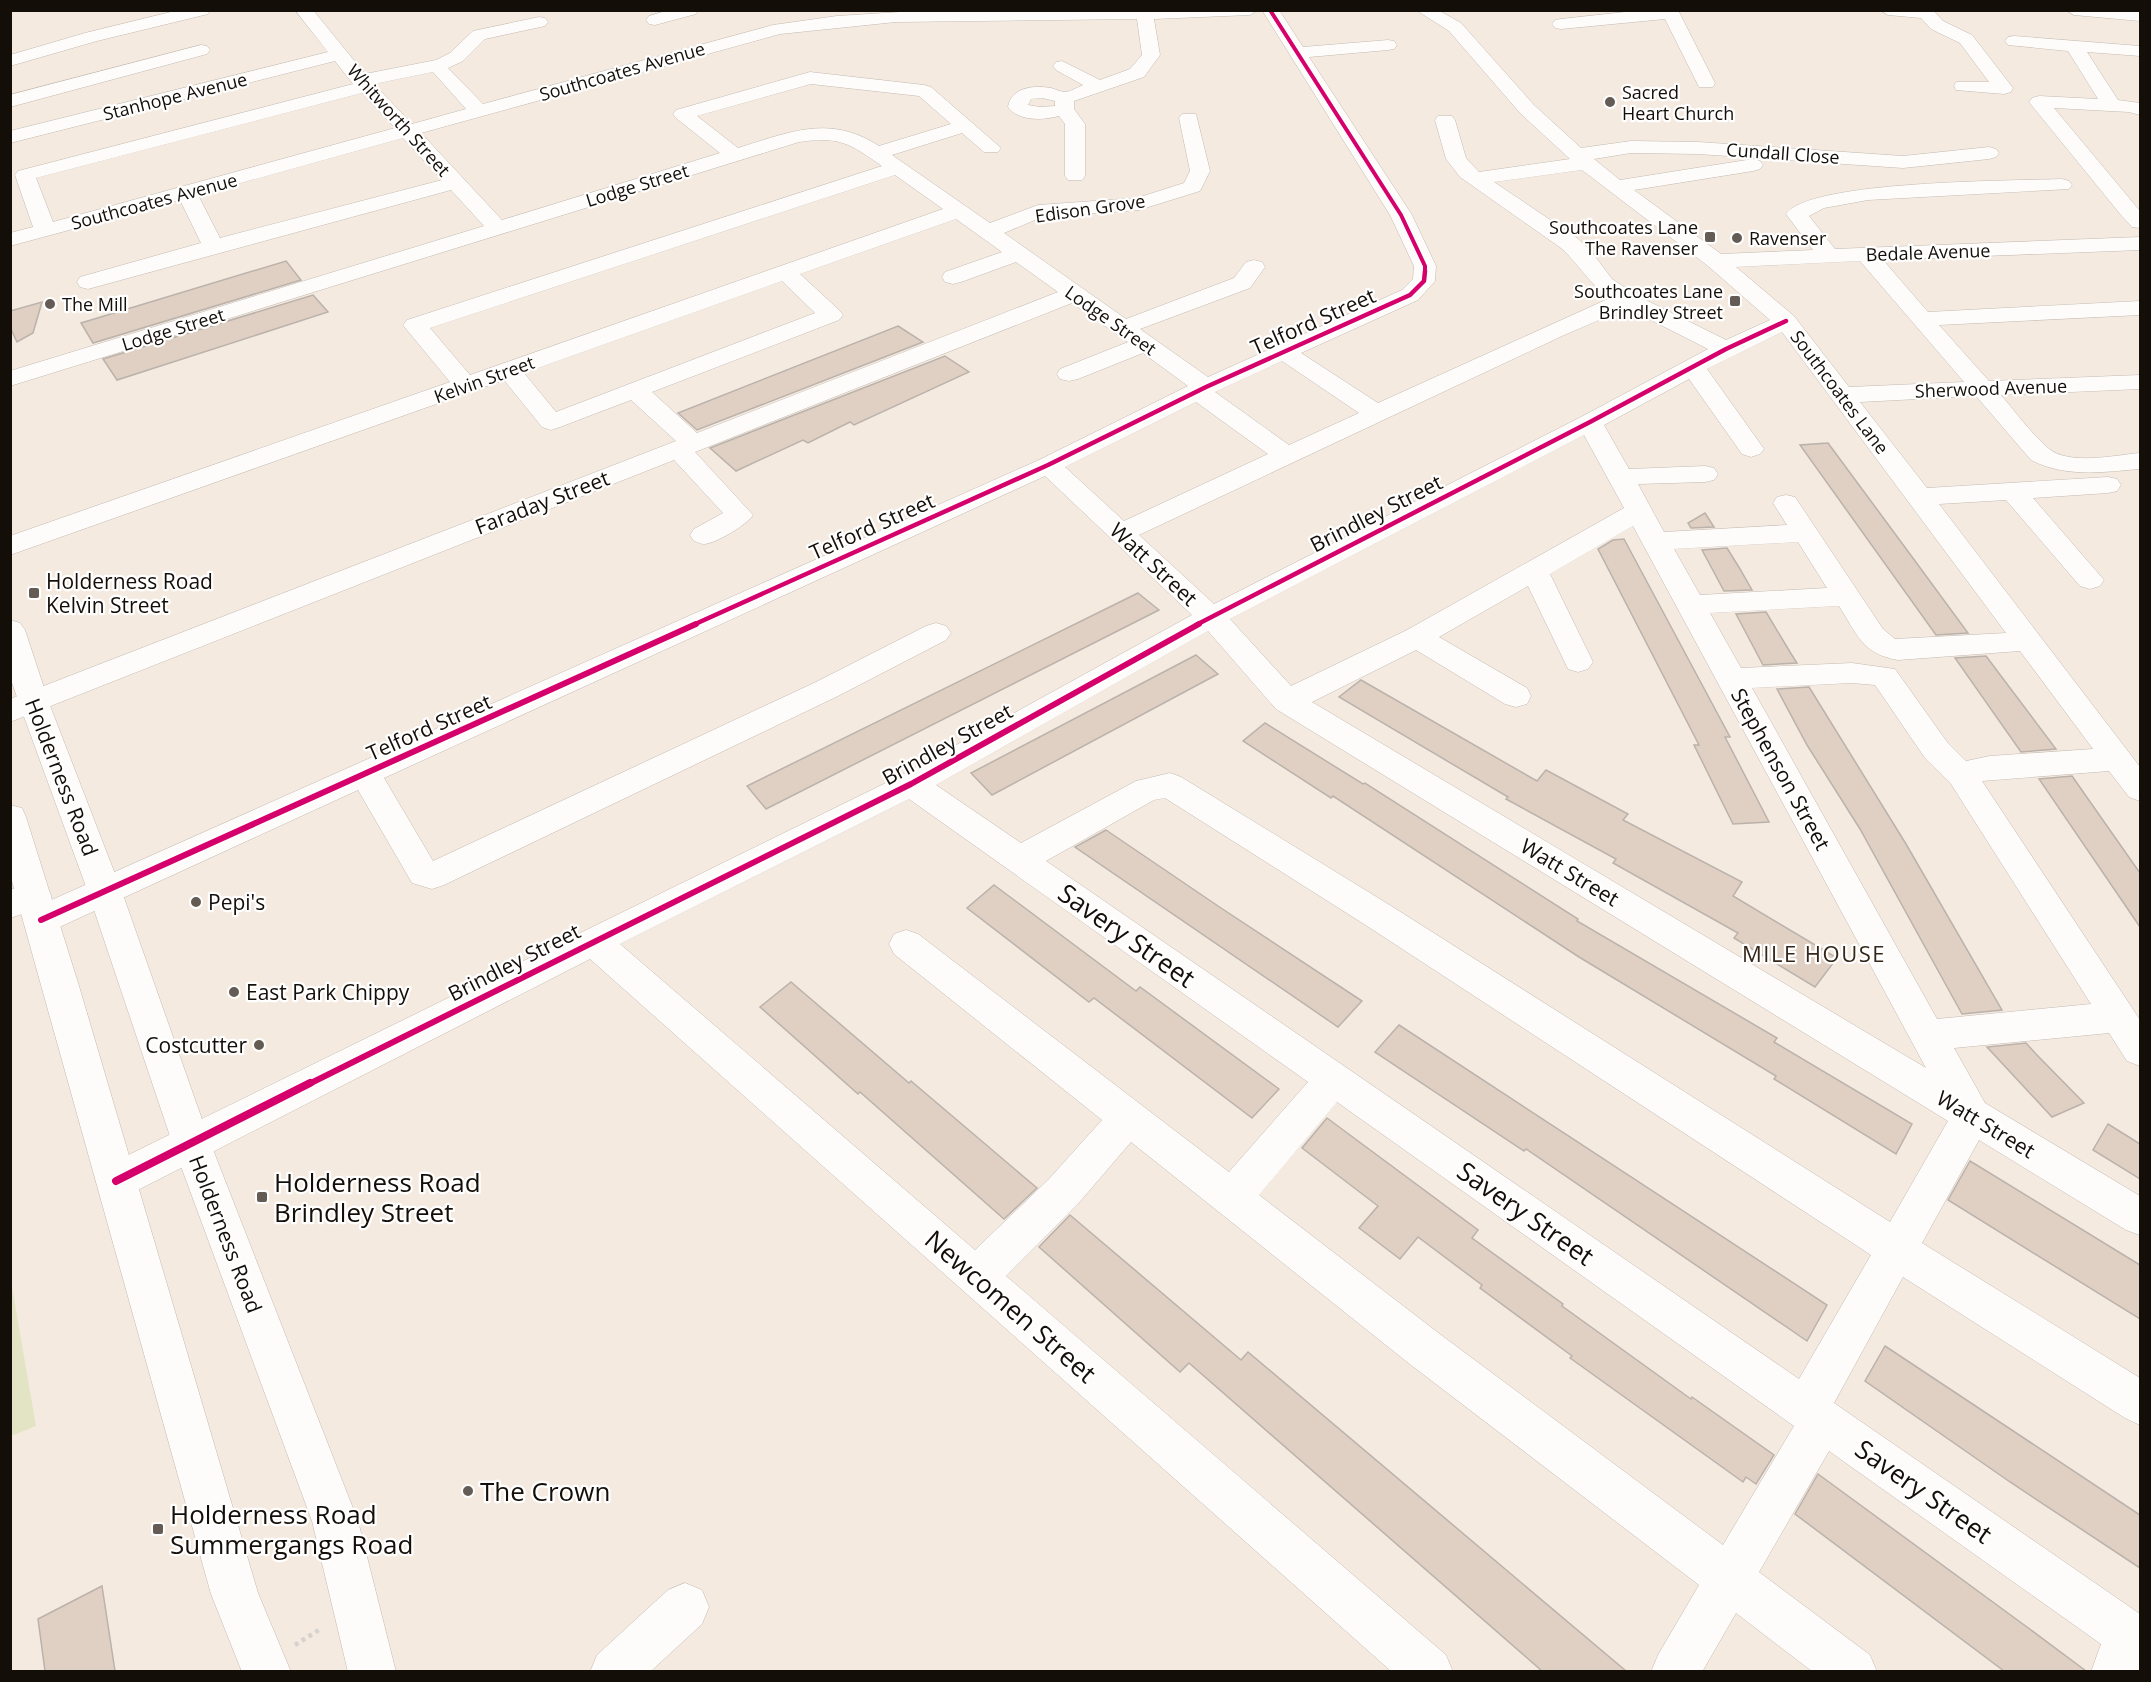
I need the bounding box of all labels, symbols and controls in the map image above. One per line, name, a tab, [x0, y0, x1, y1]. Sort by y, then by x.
street label: Southcoates Avenue	[536, 36, 708, 106]
street label: Whitworth Street	[342, 59, 456, 181]
street label: Stanhope Avenue	[100, 66, 250, 126]
place label: Sacred Heart Church	[1622, 80, 1734, 125]
marker: Sacred Heart Church	[1603, 95, 1617, 109]
street label: Cundall Close	[1726, 137, 1840, 169]
street label: Lodge Street	[583, 158, 691, 212]
street label: Southcoates Avenue	[68, 167, 240, 235]
street label: Edison Grove	[1033, 188, 1147, 228]
place label: Southcoates Lane The Ravenser	[1549, 215, 1699, 260]
place label: Ravenser	[1749, 226, 1827, 250]
marker: Southcoates Lane The Ravenser	[1703, 230, 1717, 244]
marker: Ravenser	[1730, 231, 1744, 245]
street label: Bedale Avenue	[1865, 238, 1991, 266]
place label: Southcoates Lane Brindley Street	[1574, 279, 1723, 324]
street label: Lodge Street	[1061, 280, 1161, 360]
street label: Telford Street	[1246, 281, 1380, 361]
place label: The Mill	[62, 292, 128, 316]
marker: Southcoates Lane Brindley Street	[1728, 294, 1742, 308]
marker: The Mill	[43, 297, 57, 311]
street label: Lodge Street	[119, 302, 227, 356]
street label: Southcoates Lane	[1786, 325, 1894, 459]
street label: Kelvin Street	[430, 350, 538, 408]
street label: Sherwood Avenue	[1914, 373, 2068, 403]
street label: Faraday Street	[471, 464, 613, 540]
street label: Brindley Street	[1305, 468, 1447, 558]
street label: Telford Street	[805, 486, 939, 566]
street label: Watt Street	[1104, 516, 1204, 612]
place label: Holderness Road Kelvin Street	[46, 567, 213, 619]
marker: Holderness Road Kelvin Street	[27, 586, 41, 600]
street label: Stephenson Street	[1725, 683, 1837, 855]
street label: Telford Street	[362, 687, 496, 767]
street label: Holderness Road	[19, 694, 105, 860]
street label: Brindley Street	[877, 697, 1017, 791]
street label: Watt Street	[1516, 832, 1624, 912]
street label: Savery Street	[1051, 875, 1203, 995]
place label: Pepi's	[208, 888, 265, 916]
marker: Pepi's	[189, 895, 203, 909]
street label: Brindley Street	[443, 917, 585, 1007]
district label: MILE HOUSE	[1742, 938, 1886, 968]
place label: East Park Chippy	[246, 978, 410, 1006]
marker: East Park Chippy	[227, 985, 241, 999]
place label: Costcutter	[145, 1031, 247, 1059]
marker: Costcutter	[252, 1038, 266, 1052]
street label: Watt Street	[1932, 1084, 2040, 1164]
street label: Holderness Road	[183, 1151, 269, 1317]
street label: Savery Street	[1450, 1153, 1602, 1273]
place label: Holderness Road Brindley Street	[274, 1164, 481, 1230]
marker: Holderness Road Brindley Street	[255, 1190, 269, 1204]
street label: Newcomen Street	[918, 1221, 1104, 1391]
street label: Savery Street	[1848, 1431, 2000, 1551]
place label: The Crown	[480, 1473, 610, 1509]
marker: The Crown	[461, 1484, 475, 1498]
place label: Holderness Road Summergangs Road	[170, 1496, 413, 1562]
marker: Holderness Road Summergangs Road	[151, 1522, 165, 1536]

